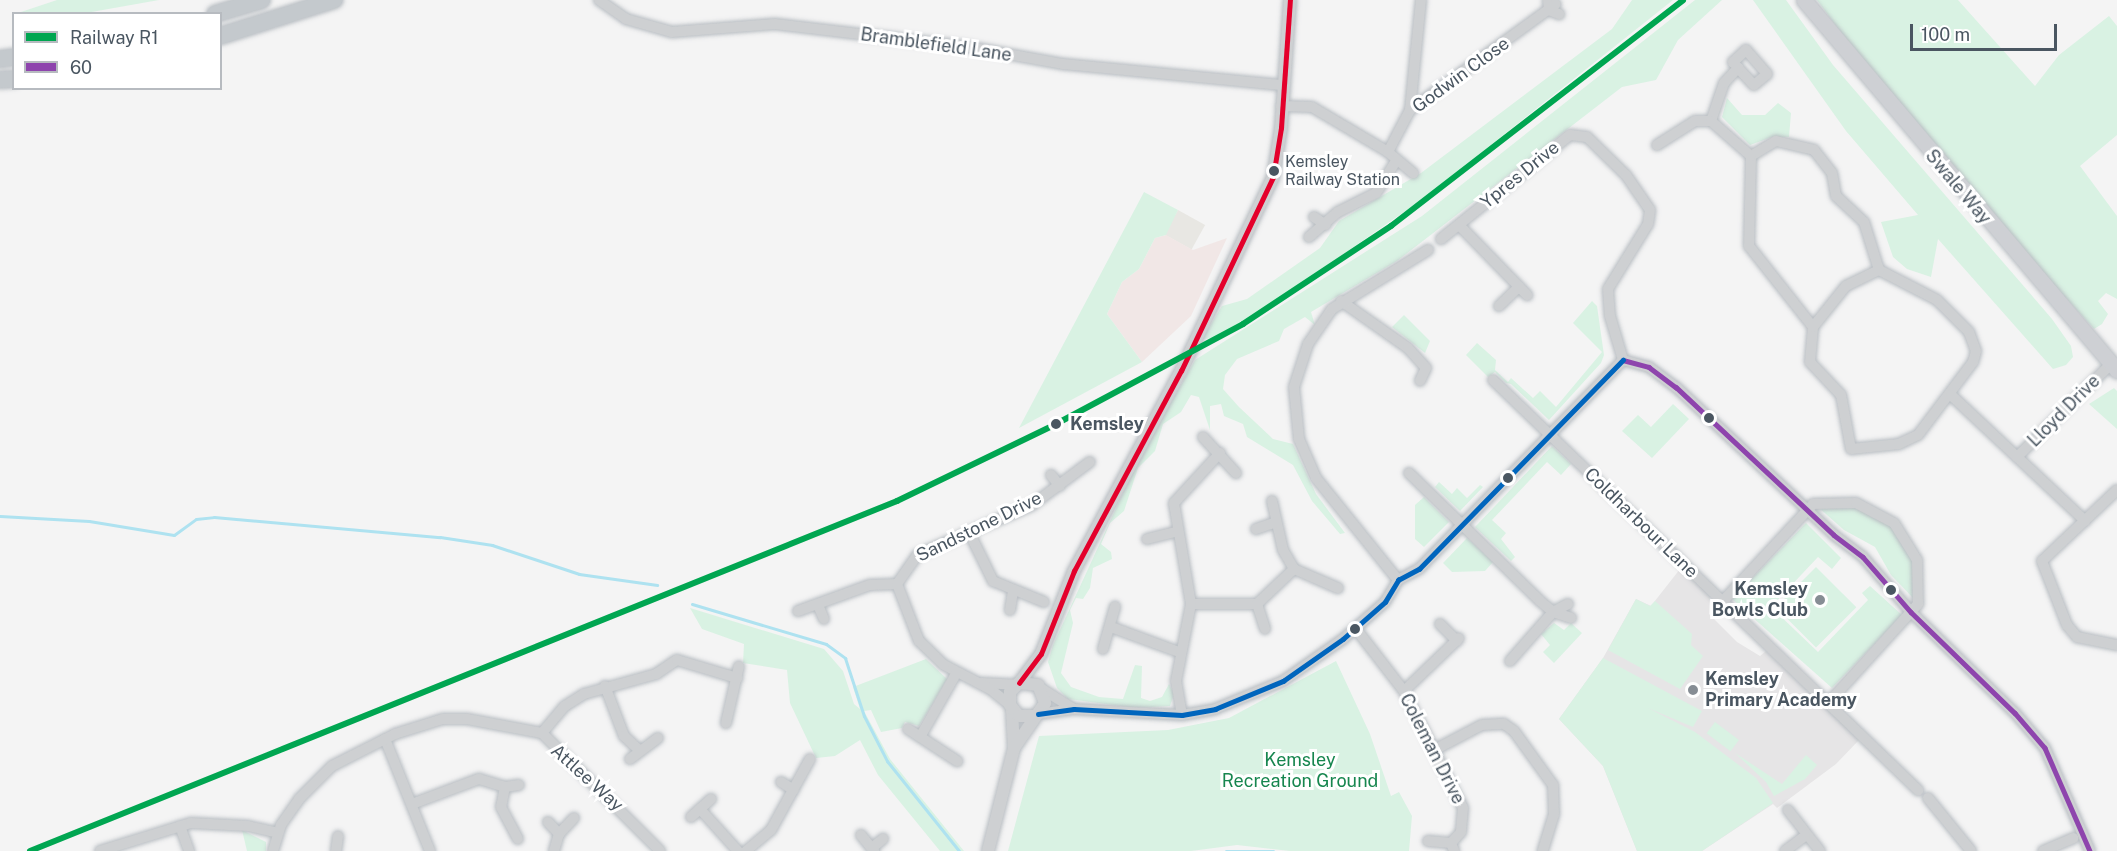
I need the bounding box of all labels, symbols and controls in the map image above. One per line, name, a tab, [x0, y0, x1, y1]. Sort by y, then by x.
legend	[12, 12, 222, 90]
scale bar	[1913, 12, 2060, 50]
street label: Bramblefield Lane	[859, 24, 1013, 66]
text: 100 m	[1921, 24, 1970, 45]
text: Railway R1	[70, 27, 159, 48]
street label: Godwin Close	[1408, 33, 1514, 117]
text: 60	[70, 57, 92, 78]
street label: Ypres Drive	[1476, 137, 1564, 213]
street label: Swale Way	[1920, 145, 1996, 229]
place label: Kemsley Railway Station	[1285, 152, 1400, 190]
marker: Kemsley Railway Station	[1268, 165, 1280, 177]
street label: Lloyd Drive	[2023, 370, 2105, 452]
unlabelled marker	[1703, 412, 1715, 424]
place label: Kemsley	[1070, 413, 1144, 435]
marker: Kemsley	[1047, 415, 1065, 433]
street label: Coldharbour Lane	[1580, 463, 1702, 583]
unlabelled marker	[1502, 472, 1514, 484]
street label: Sandstone Drive	[913, 487, 1045, 567]
place label: Kemsley Bowls Club	[1712, 579, 1808, 622]
unlabelled marker	[1885, 584, 1897, 596]
marker: Kemsley Bowls Club	[1813, 593, 1827, 607]
unlabelled marker	[1349, 623, 1361, 635]
place label: Kemsley Primary Academy	[1705, 669, 1857, 712]
marker: Kemsley Primary Academy	[1686, 683, 1700, 697]
street label: Coleman Drive	[1395, 690, 1469, 808]
street label: Attlee Way	[546, 740, 628, 816]
park label: Kemsley Recreation Ground	[1222, 750, 1378, 792]

